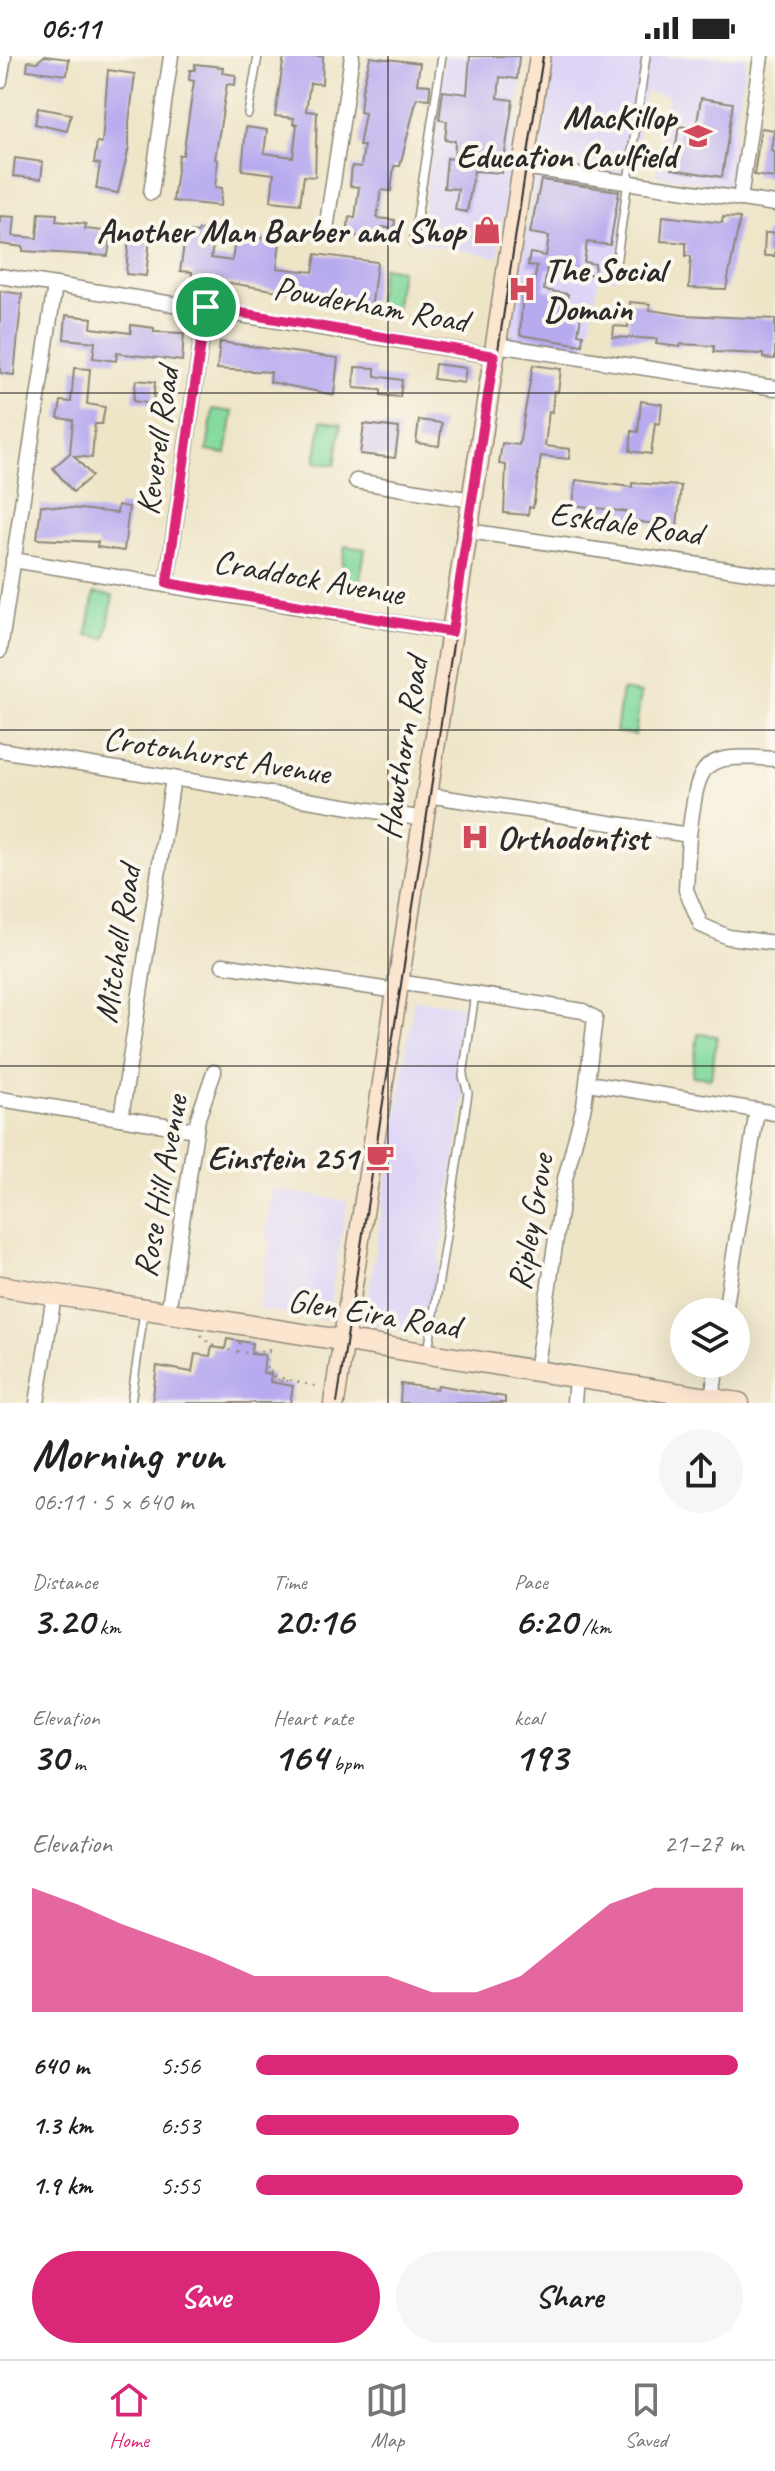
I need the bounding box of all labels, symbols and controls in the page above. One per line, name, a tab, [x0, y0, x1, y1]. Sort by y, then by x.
text: 06:11	[40, 9, 101, 47]
place label: MacKillop Education Caulfield	[456, 95, 681, 177]
school or university icon: MacKillop Education Caulfield	[683, 121, 713, 151]
place label: Another Man Barber and Shop	[97, 209, 468, 252]
shop icon: Another Man Barber and Shop	[472, 215, 502, 245]
place label: The Social Domain	[544, 248, 671, 330]
street label: Powderham Road	[271, 266, 476, 343]
pin	[172, 273, 240, 341]
hospital icon: The Social Domain	[507, 274, 537, 304]
icon: arrive	[184, 285, 228, 329]
street label: Keverell Road	[125, 359, 189, 518]
street label: Eskdale Road	[547, 491, 711, 556]
street label: Craddock Avenue	[211, 539, 409, 615]
street label: Hawthorn Road	[366, 649, 438, 842]
street label: Crotonhurst Avenue	[101, 716, 335, 794]
place label: Orthodontist	[497, 816, 652, 859]
hospital icon: Orthodontist	[460, 822, 490, 852]
street label: Mitchell Road	[83, 858, 151, 1026]
street label: Rose Hill Avenue	[123, 1090, 198, 1280]
place label: Einstein 251	[207, 1136, 362, 1179]
cafe icon: Einstein 251	[365, 1142, 395, 1172]
street label: Ripley Grove	[497, 1148, 564, 1293]
street label: Glen Eira Road	[285, 1278, 467, 1348]
map controls	[670, 1298, 750, 1378]
button: layers	[670, 1298, 750, 1378]
text: Morning run	[32, 1427, 224, 1482]
button: share	[659, 1429, 743, 1513]
text: 06:11 · 5 × 640 m	[32, 1485, 193, 1518]
text: Distance	[32, 1568, 98, 1596]
text: Time	[273, 1568, 307, 1596]
text: Pace	[514, 1568, 548, 1596]
text: 3.20	[32, 1596, 94, 1646]
text: 20:16	[273, 1596, 354, 1646]
text: 6:20	[514, 1596, 577, 1646]
text: km	[94, 1613, 121, 1641]
text: /km	[577, 1613, 611, 1641]
text: Elevation	[32, 1704, 100, 1732]
text: Heart rate	[273, 1704, 353, 1732]
text: kcal	[514, 1704, 543, 1732]
text: 30	[32, 1732, 68, 1782]
text: 164	[273, 1732, 328, 1782]
text: 193	[514, 1732, 568, 1782]
text: m	[68, 1749, 86, 1777]
text: bpm	[328, 1749, 363, 1777]
text: Elevation	[32, 1827, 112, 1860]
text: 21–27 m	[664, 1827, 743, 1860]
text: 640 m	[32, 2049, 89, 2082]
text: 5:56	[160, 2049, 200, 2082]
text: 1.3 km	[32, 2109, 92, 2142]
text: 6:53	[160, 2109, 200, 2142]
text: 1.9 km	[32, 2169, 92, 2202]
text: 5:55	[160, 2169, 200, 2202]
button: Save	[32, 2251, 380, 2343]
button: Share	[396, 2251, 743, 2343]
tab: Home	[107, 2378, 151, 2454]
tab: Map	[365, 2378, 409, 2454]
tab: Saved	[624, 2378, 668, 2454]

